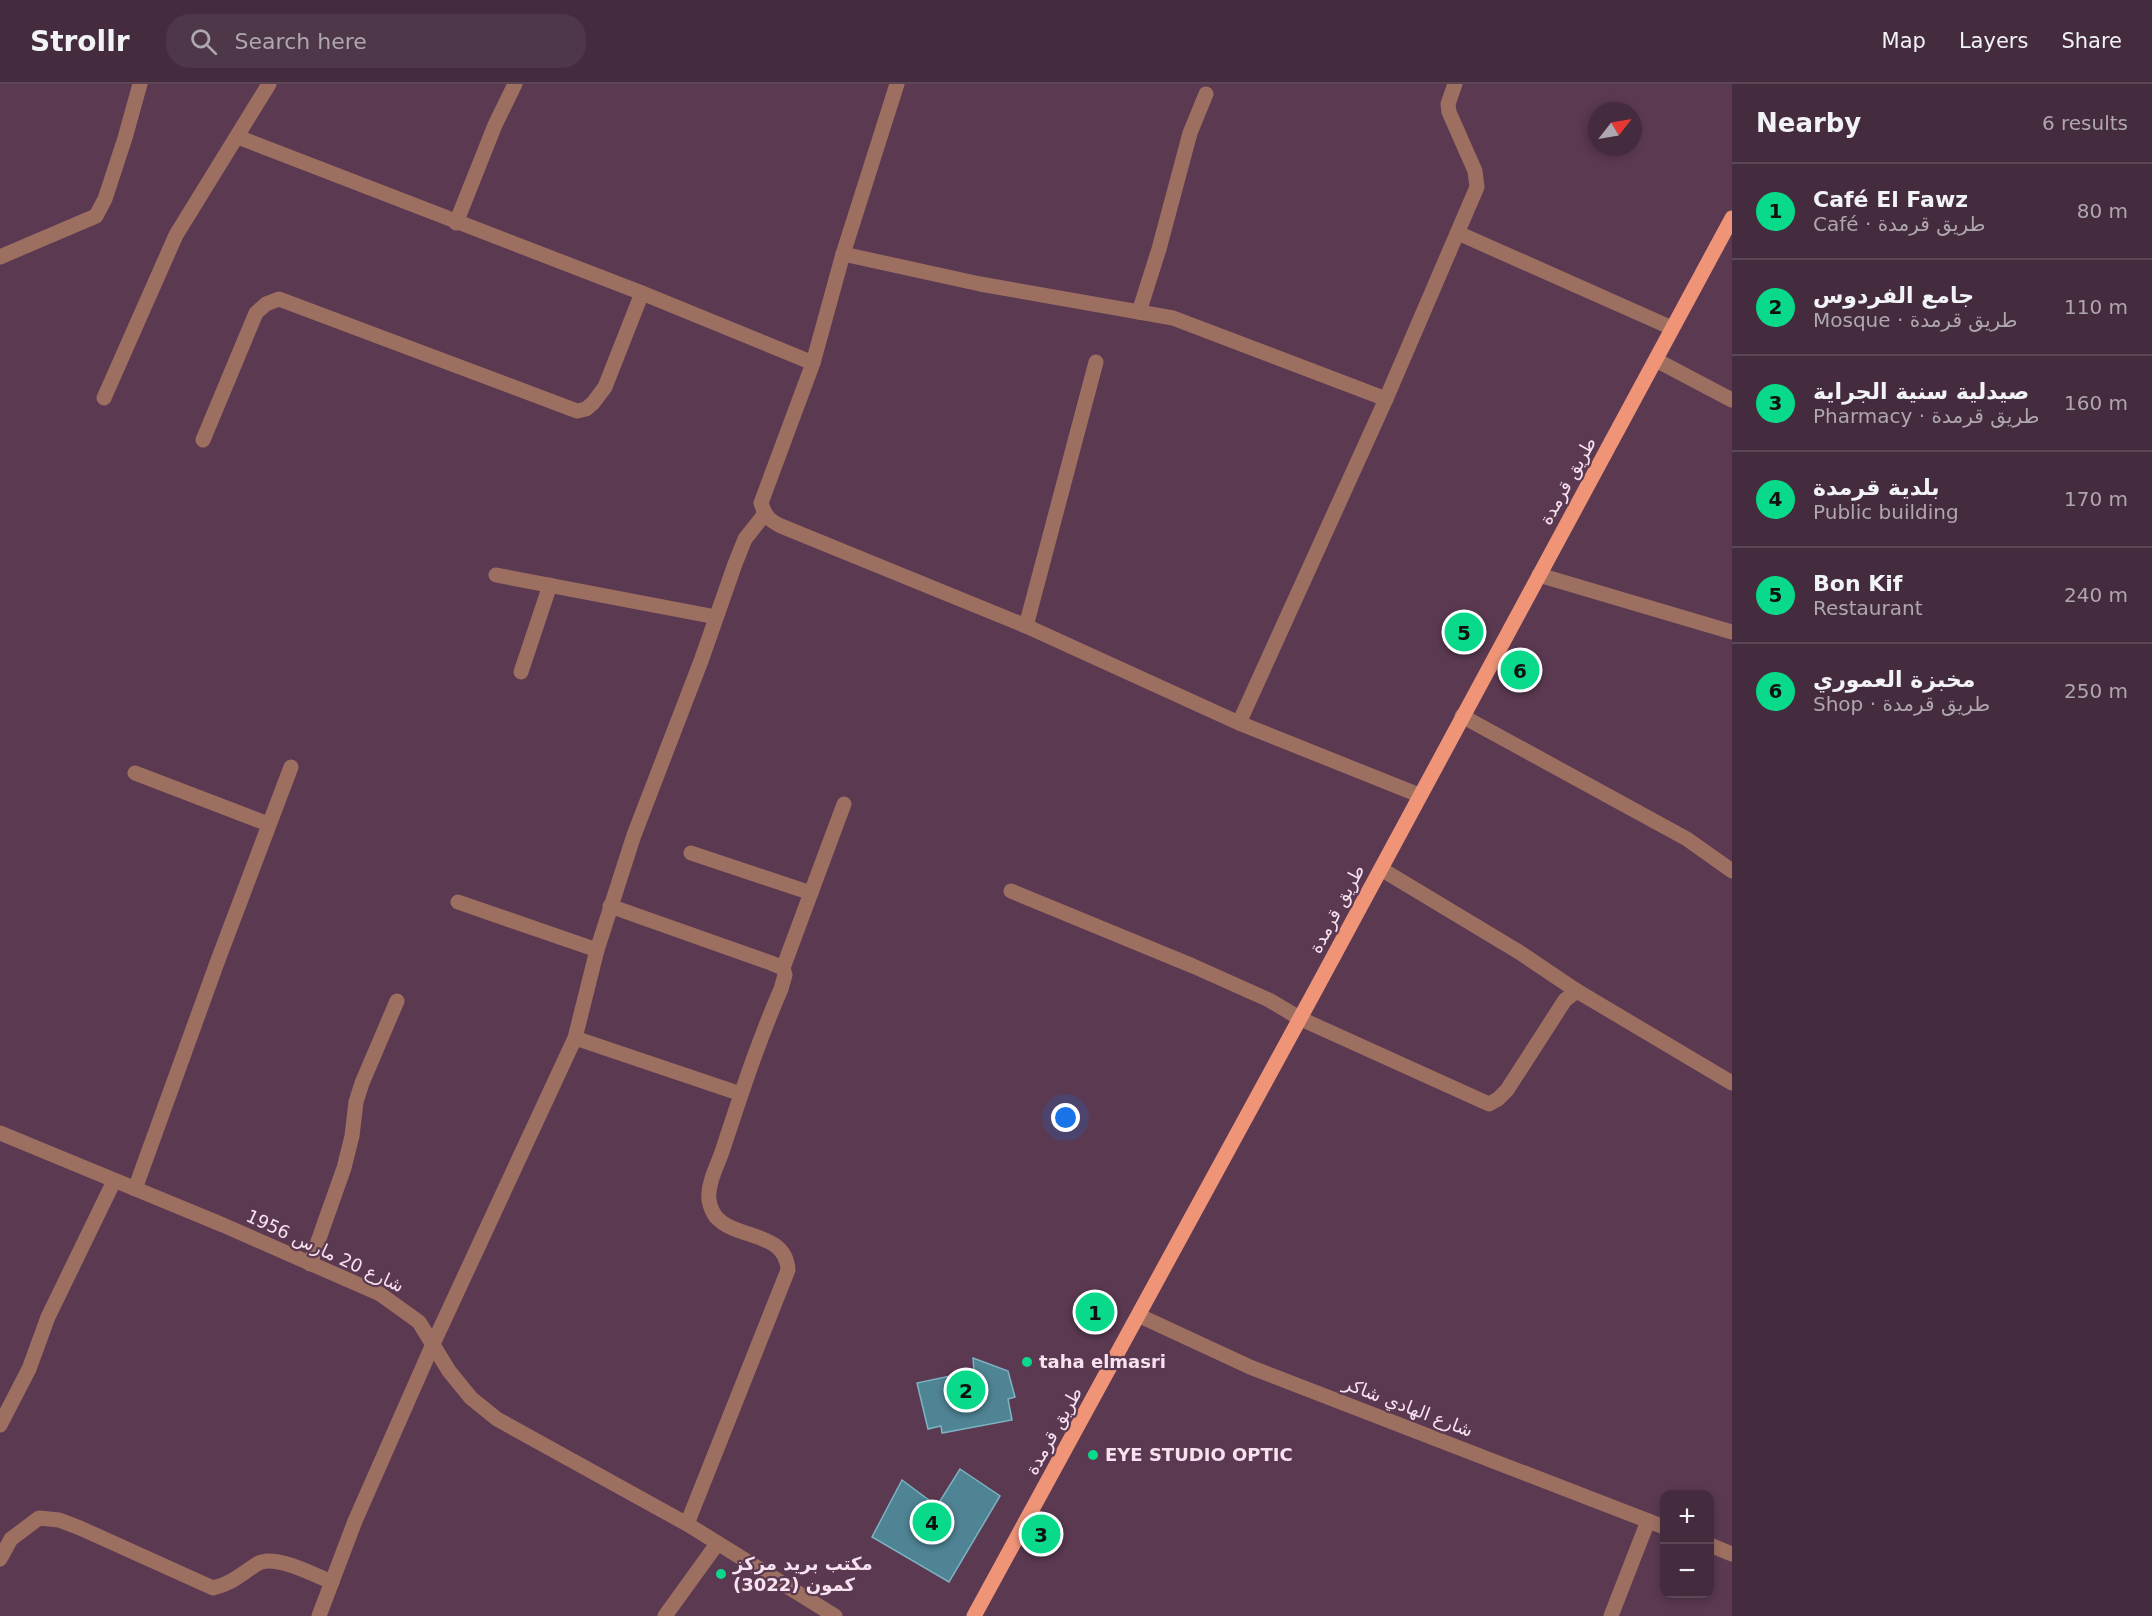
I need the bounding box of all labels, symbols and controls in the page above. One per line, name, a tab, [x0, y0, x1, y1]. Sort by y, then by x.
search box	[166, 14, 586, 68]
text: Strollr	[30, 25, 130, 58]
icon: search	[187, 25, 220, 58]
text: Search here	[235, 29, 367, 54]
text: Map	[1882, 29, 1926, 53]
text: Layers	[1959, 29, 2028, 53]
text: Share	[2061, 29, 2122, 53]
north arrow	[1588, 102, 1642, 156]
text: Nearby	[1756, 108, 1861, 138]
text: 6 results	[2042, 111, 2128, 135]
text: Café El Fawz	[1813, 187, 1968, 212]
text: 1	[1769, 199, 1782, 223]
text: 80 m	[2077, 199, 2128, 223]
text: Café · طريق قرمدة	[1813, 212, 1985, 236]
text: جامع الفردوس	[1813, 283, 1974, 308]
text: 2	[1769, 295, 1782, 319]
text: 110 m	[2064, 295, 2128, 319]
text: Mosque · طريق قرمدة	[1813, 308, 2018, 332]
text: صيدلية سنية الجراية	[1813, 379, 2029, 404]
text: 3	[1769, 391, 1782, 415]
text: 160 m	[2064, 391, 2128, 415]
text: Pharmacy · طريق قرمدة	[1813, 404, 2039, 428]
street label: طريق قرمدة	[1535, 433, 1601, 529]
text: بلدية قرمدة	[1813, 475, 1940, 500]
text: 4	[1769, 487, 1782, 511]
text: 170 m	[2064, 487, 2128, 511]
text: Public building	[1813, 500, 1959, 524]
text: Bon Kif	[1813, 571, 1902, 596]
text: 5	[1769, 583, 1782, 607]
text: 240 m	[2064, 583, 2128, 607]
text: Restaurant	[1813, 596, 1923, 620]
pin: 5	[1444, 610, 1484, 654]
pin: 6	[1500, 648, 1540, 692]
text: مخبزة العموري	[1813, 667, 1975, 692]
text: 6	[1769, 679, 1782, 703]
text: 250 m	[2064, 679, 2128, 703]
text: Shop · طريق قرمدة	[1813, 692, 1990, 716]
street label: طريق قرمدة	[1305, 861, 1369, 957]
your location	[1051, 1103, 1080, 1132]
street label: شارع 20 مارس 1956	[243, 1205, 407, 1297]
pin: 1	[1076, 1290, 1114, 1334]
place label: taha elmasri	[1039, 1351, 1166, 1372]
marker: taha elmasri	[1020, 1355, 1034, 1369]
pin: 2	[946, 1368, 986, 1412]
street label: شارع الهادي شاكر	[1339, 1372, 1476, 1442]
street label: طريق قرمدة	[1021, 1383, 1087, 1479]
place label: EYE STUDIO OPTIC	[1105, 1444, 1293, 1465]
marker: EYE STUDIO OPTIC	[1086, 1448, 1100, 1462]
map controls	[1660, 1490, 1714, 1598]
button: +	[1660, 1490, 1714, 1544]
pin: 4	[912, 1500, 952, 1544]
pin: 3	[1022, 1512, 1060, 1556]
button: −	[1660, 1544, 1714, 1598]
place label: مكتب بريد مركز كمون (3022)	[732, 1553, 873, 1596]
marker: مكتب بريد مركز كمون (3022)	[714, 1567, 728, 1581]

